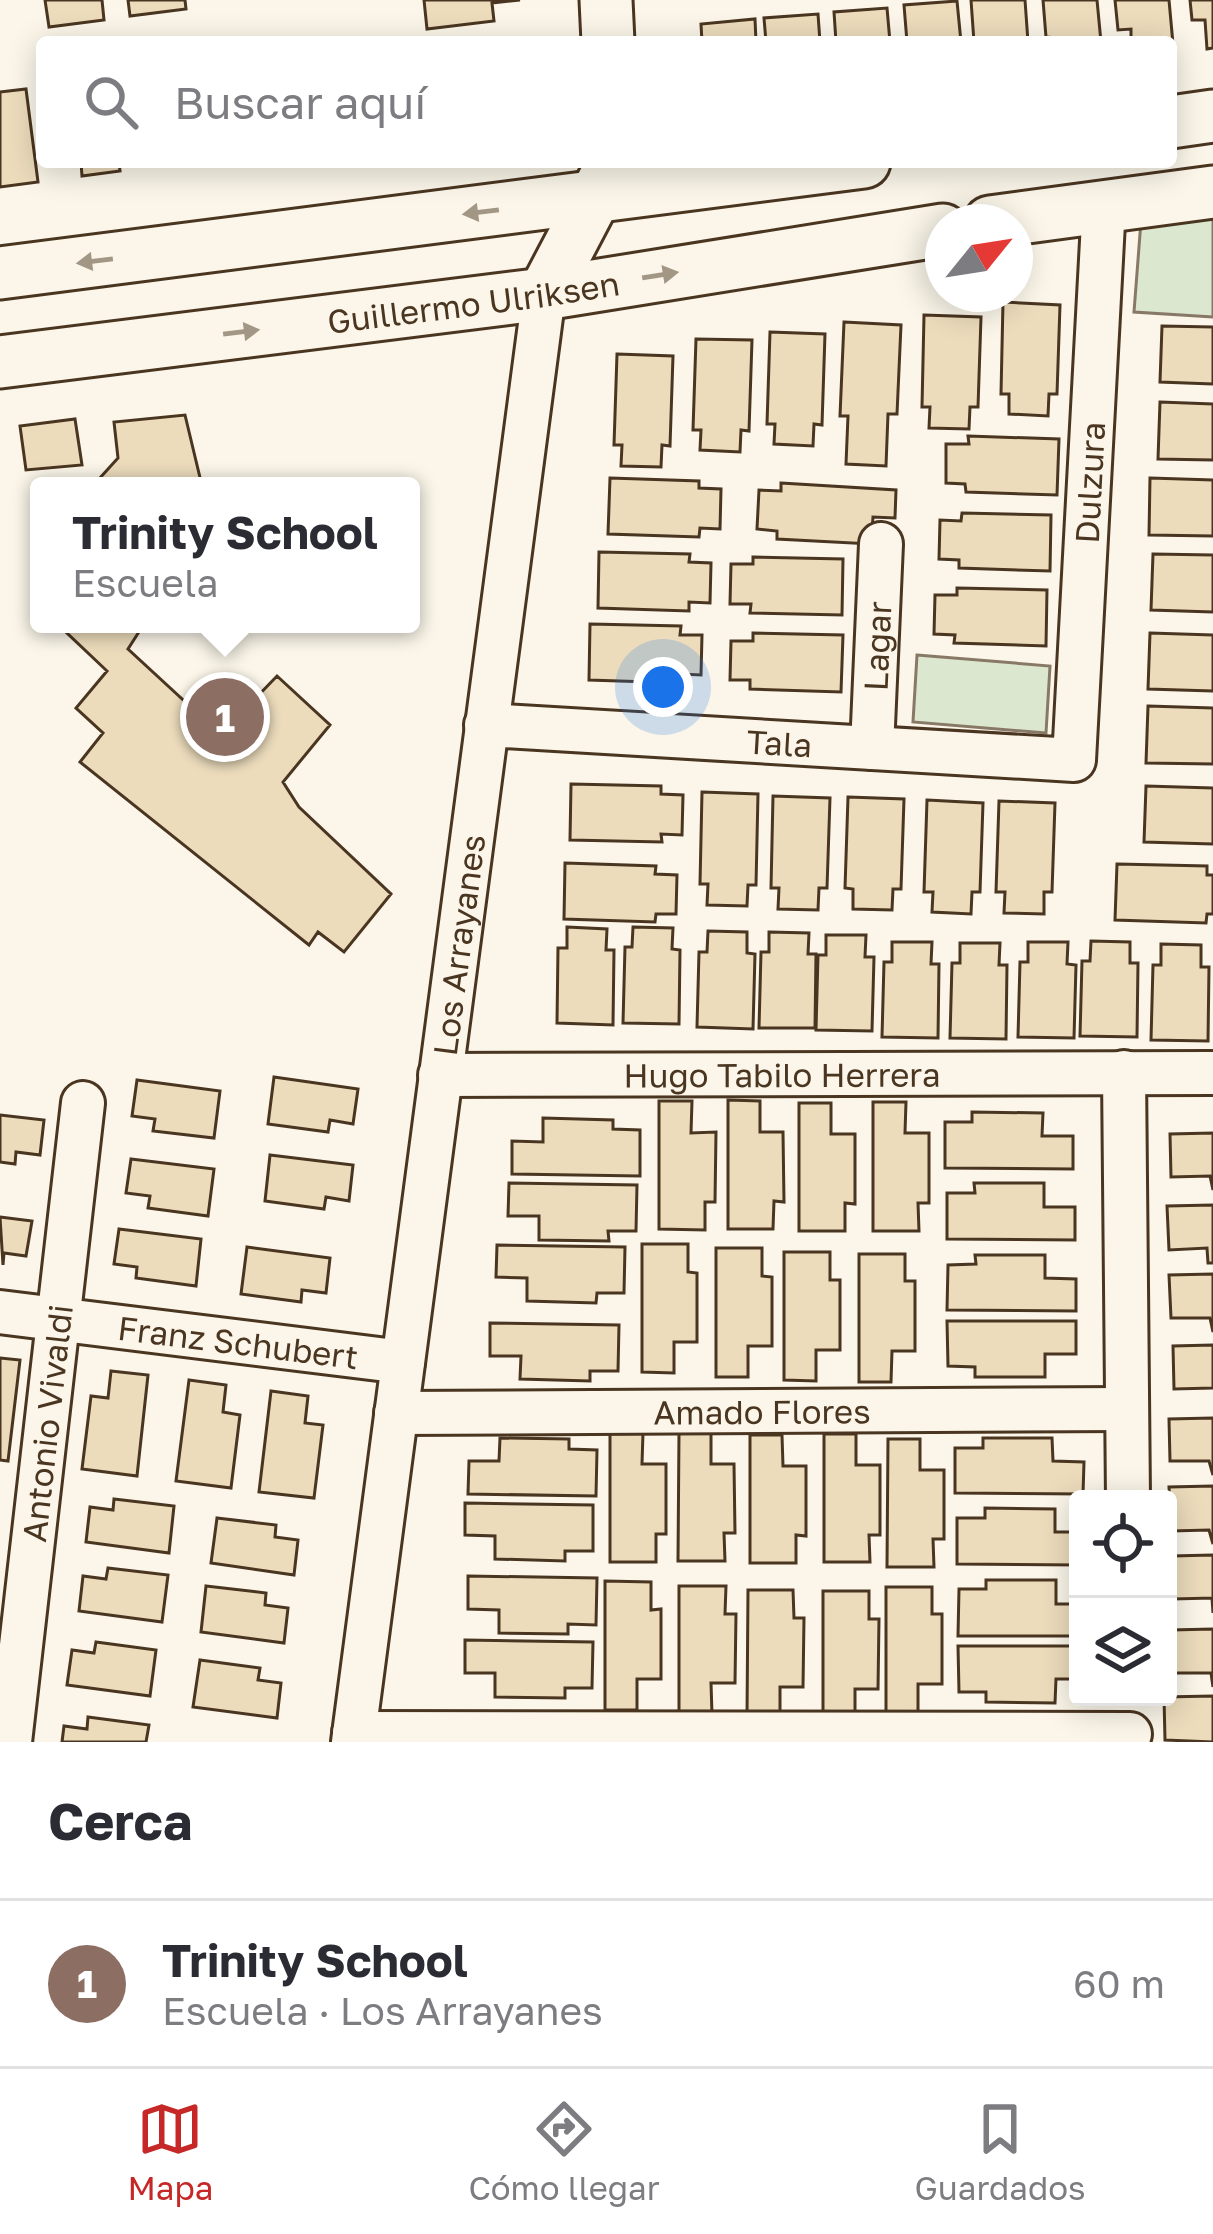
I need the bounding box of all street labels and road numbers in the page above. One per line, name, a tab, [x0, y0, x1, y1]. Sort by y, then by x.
street label: Guillermo Ulriksen	[325, 263, 622, 340]
street label: Dulzura	[1066, 420, 1112, 544]
street label: Lagar	[855, 600, 898, 692]
street label: Tala	[746, 721, 813, 764]
street label: Los Arrayanes	[424, 832, 492, 1058]
street label: Hugo Tabilo Herrera	[623, 1054, 941, 1094]
street label: Antonio Vivaldi	[14, 1302, 79, 1544]
street label: Franz Schubert	[116, 1307, 361, 1376]
street label: Amado Flores	[653, 1391, 871, 1431]

